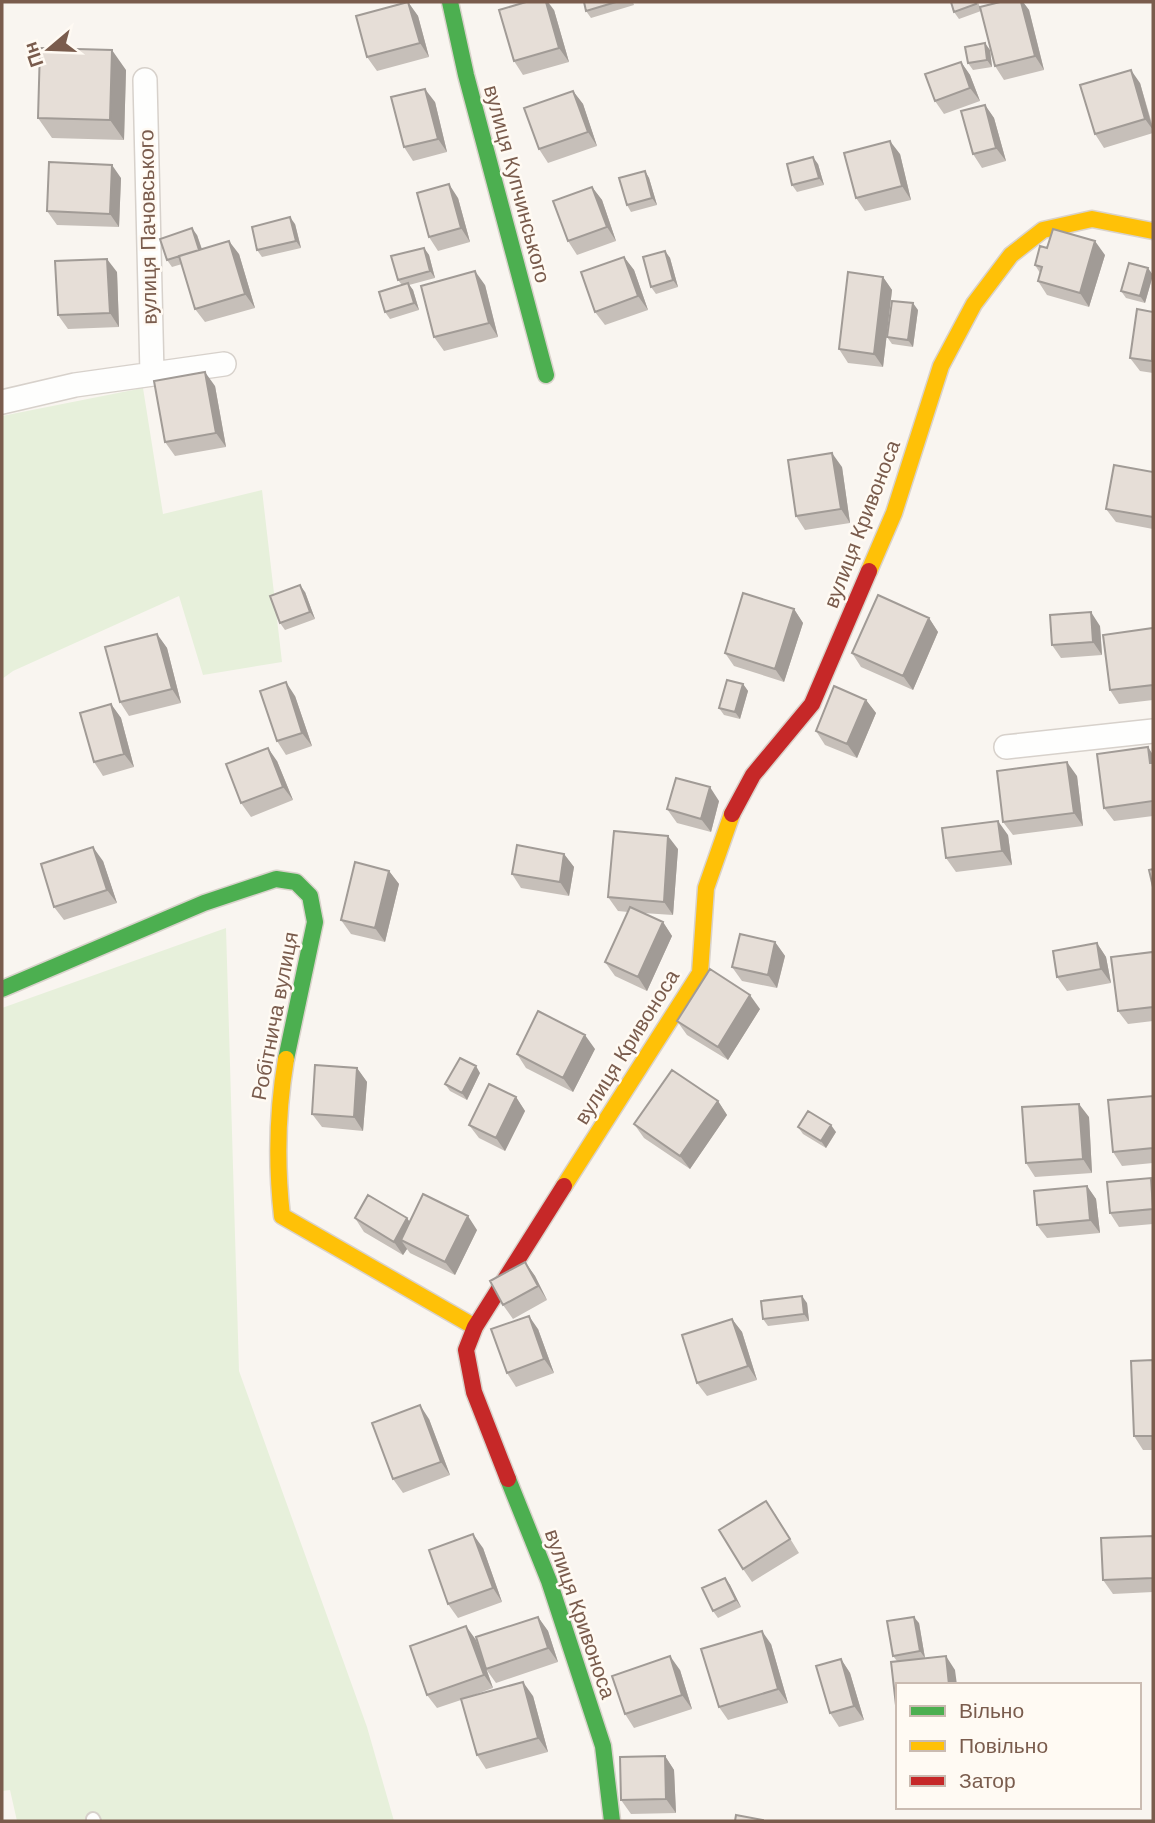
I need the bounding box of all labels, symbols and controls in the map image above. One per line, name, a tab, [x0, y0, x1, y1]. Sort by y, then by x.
north arrow	[14, 14, 84, 84]
text: Пн	[19, 39, 47, 70]
street label: вулиця Купчинського	[480, 82, 555, 285]
street label: вулиця Пачовського	[134, 129, 161, 325]
street label: вулиця Кривоноса	[819, 436, 904, 611]
street label: Робітнича вулиця	[247, 930, 302, 1102]
street label: вулиця Кривоноса	[570, 965, 684, 1128]
street label: вулиця Кривоноса	[541, 1526, 620, 1702]
legend	[896, 1683, 1141, 1809]
text: Вільно	[959, 1699, 1024, 1722]
text: Повільно	[959, 1734, 1048, 1757]
text: Затор	[959, 1769, 1016, 1792]

